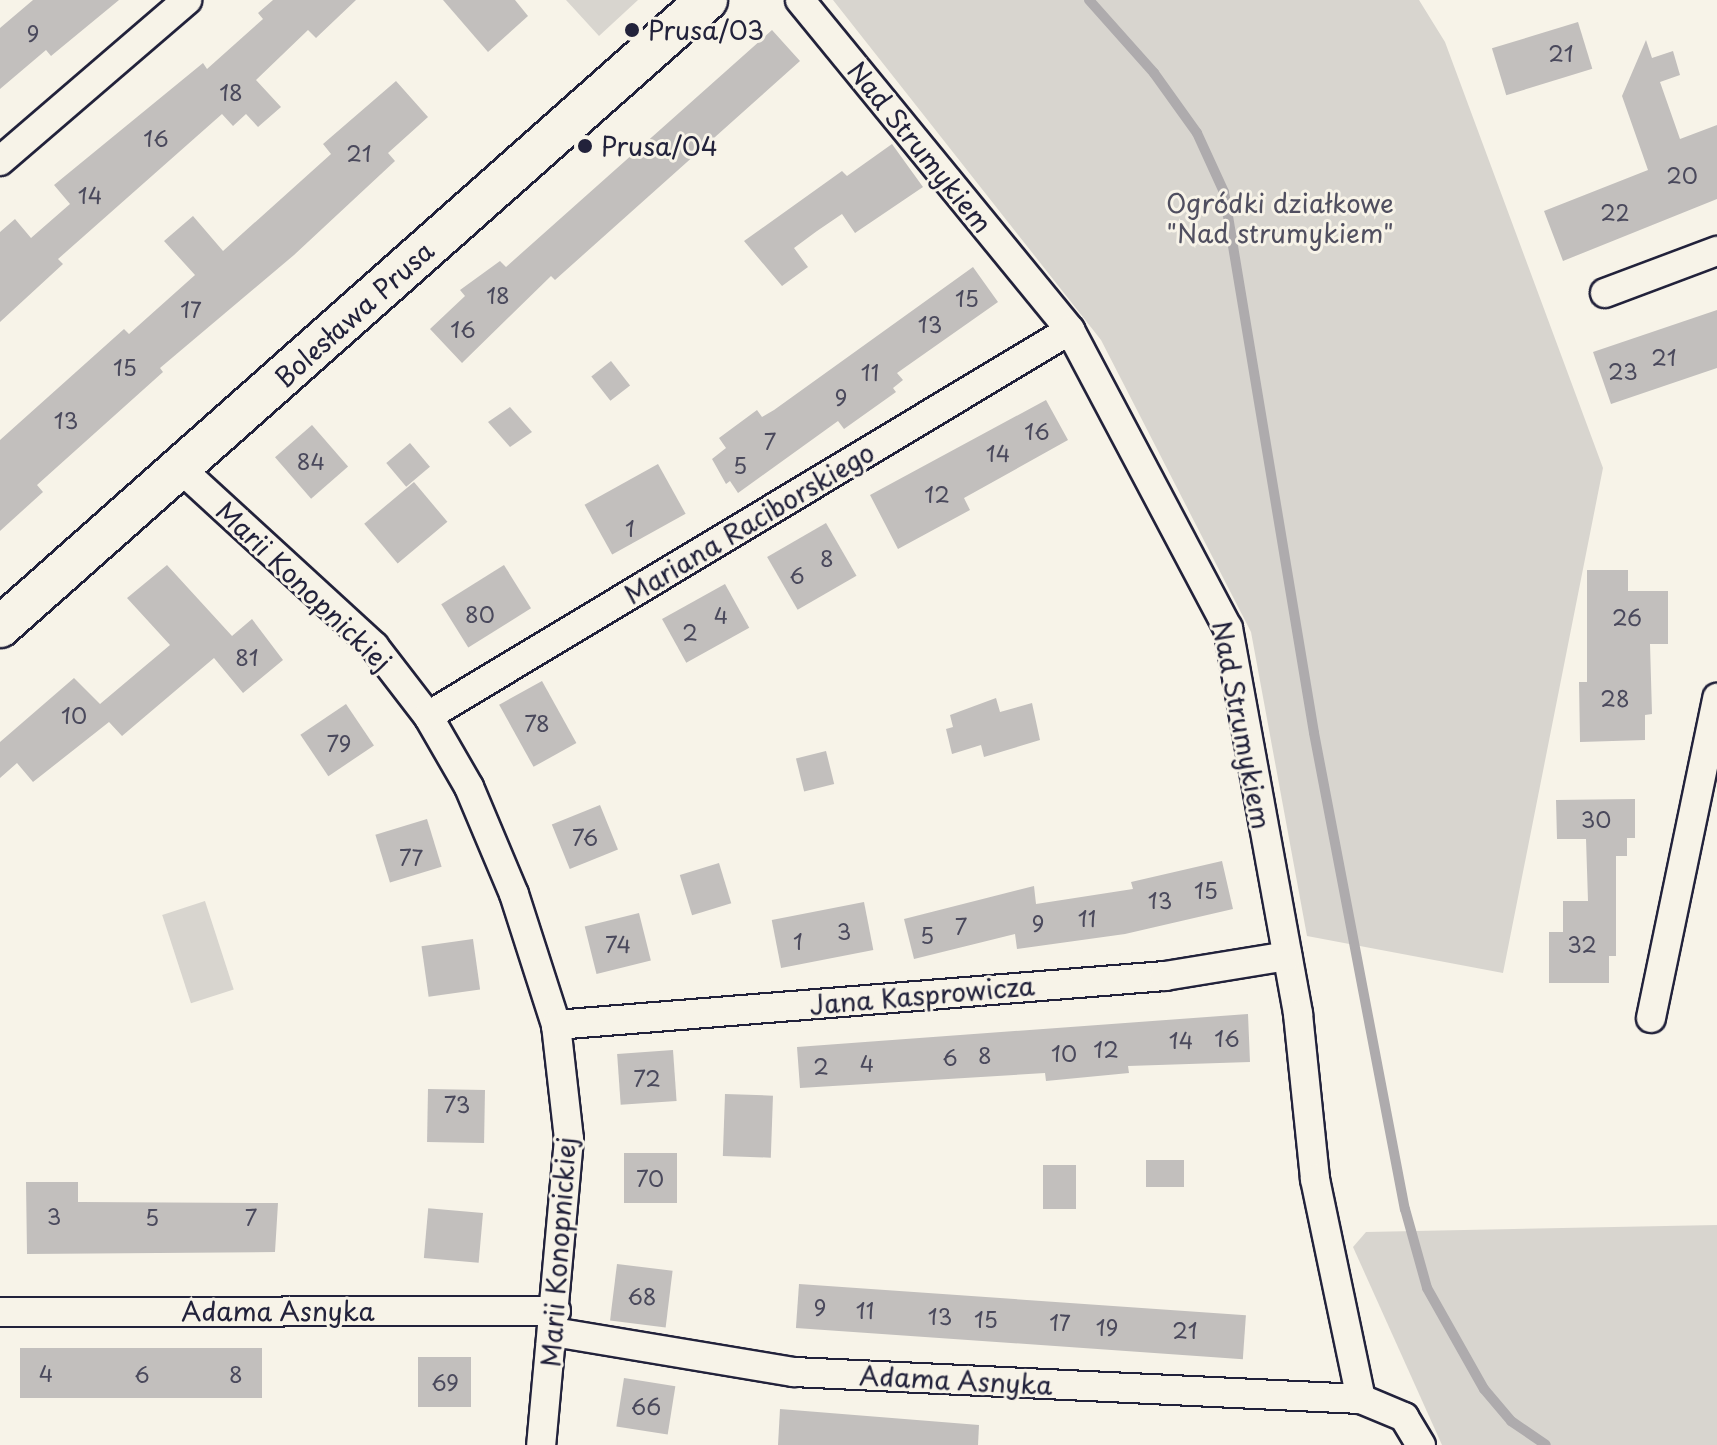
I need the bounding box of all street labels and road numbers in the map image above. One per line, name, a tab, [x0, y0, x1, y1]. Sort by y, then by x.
street label: Nad Strumykiem	[841, 55, 999, 239]
street label: Bolesława Prusa	[269, 235, 439, 393]
street label: Mariana Raciborskiego	[619, 436, 879, 610]
street label: Marii Konopnickiej	[210, 494, 398, 678]
street label: Nad Strumykiem	[1207, 618, 1277, 832]
street label: Jana Kasprowicza	[807, 970, 1037, 1020]
street label: Marii Konopnickiej	[534, 1135, 582, 1369]
street label: Adama Asnyka	[181, 1295, 375, 1327]
street label: Adama Asnyka	[858, 1359, 1054, 1401]

